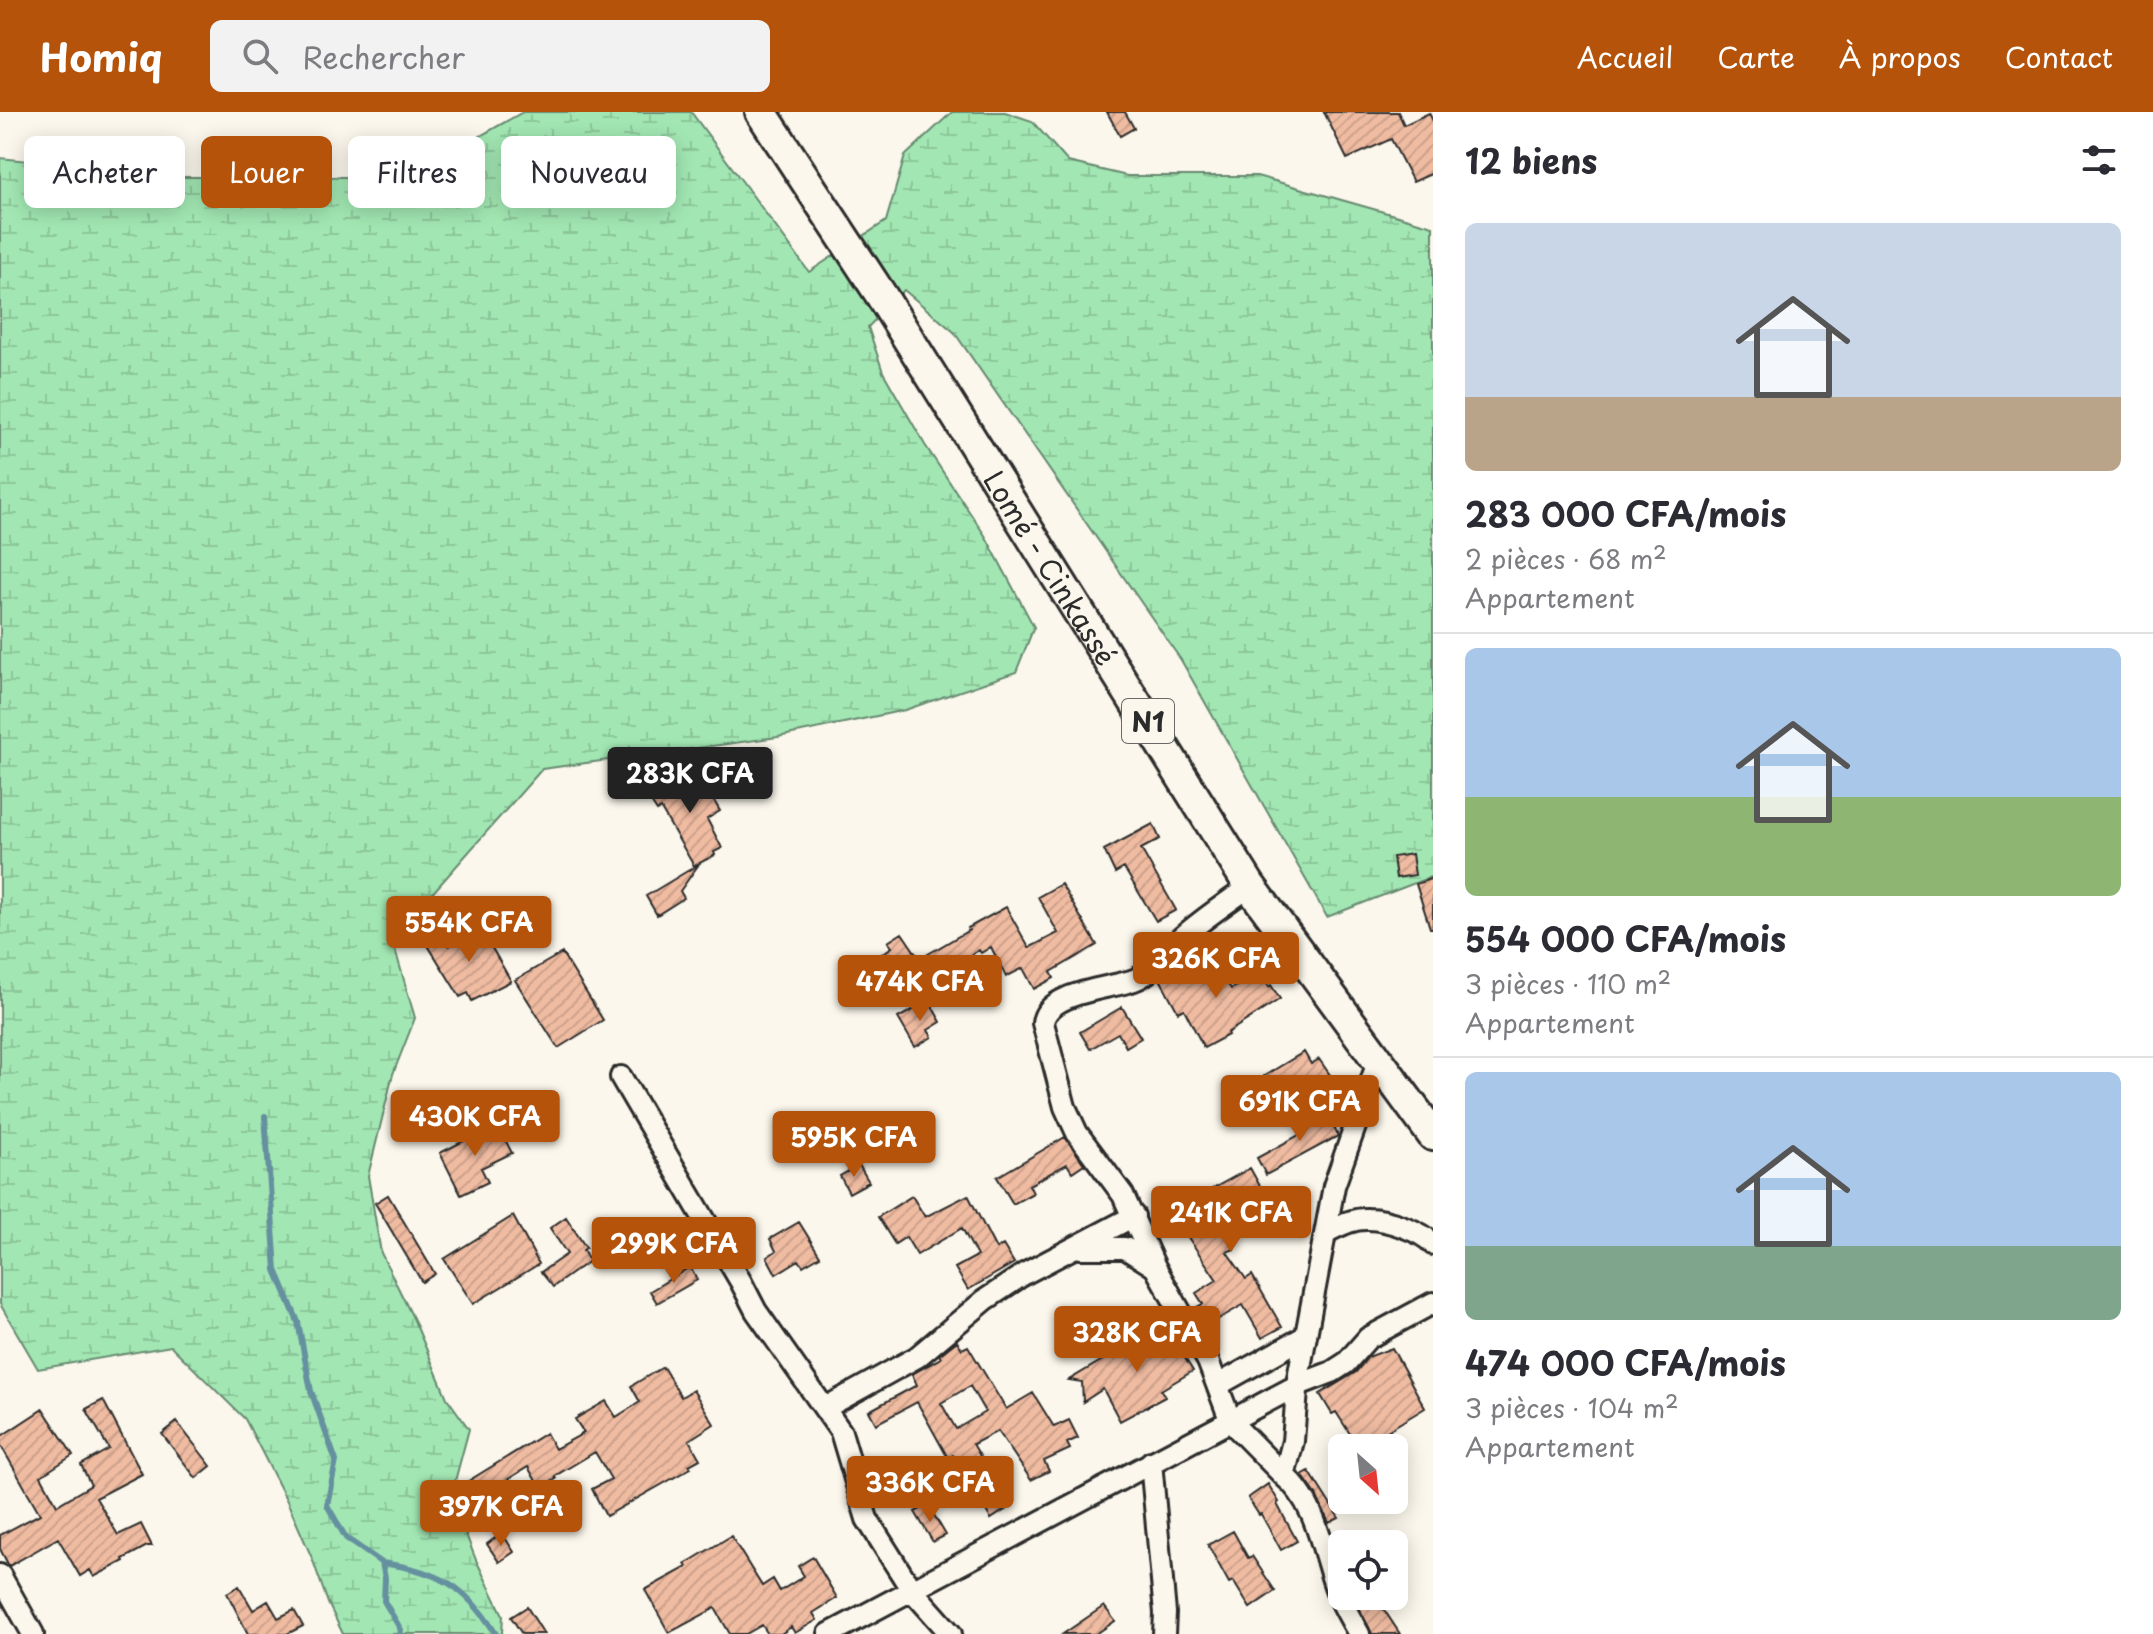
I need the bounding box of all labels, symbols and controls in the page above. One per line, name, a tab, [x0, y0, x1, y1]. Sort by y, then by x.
search box	[210, 20, 770, 92]
text: Homiq	[40, 28, 162, 85]
icon: search	[238, 34, 282, 78]
text: Rechercher	[302, 34, 465, 79]
text: Accueil	[1577, 35, 1673, 78]
text: Carte	[1717, 35, 1795, 78]
text: À propos	[1839, 35, 1961, 78]
text: Contact	[2005, 35, 2113, 78]
text: 12 biens	[1465, 134, 1598, 186]
chip: Acheter	[24, 136, 185, 208]
chip: Louer	[201, 136, 332, 208]
chip: Filtres	[348, 136, 485, 208]
chip: Nouveau	[501, 136, 676, 208]
icon: filters	[2077, 138, 2121, 182]
icon: home	[1721, 275, 1865, 419]
street label: Lomé - Cinkassé	[974, 462, 1128, 673]
text: 283 000 CFA/mois	[1465, 487, 1787, 539]
text: 2 pièces · 68 m²	[1465, 539, 1667, 578]
text: Appartement	[1465, 578, 1635, 617]
road number: N1	[1122, 699, 1174, 743]
icon: home	[1721, 700, 1865, 844]
pin: 283K CFA	[607, 747, 773, 815]
text: 283K CFA	[626, 753, 754, 792]
pin: 554K CFA	[386, 896, 552, 964]
text: 554K CFA	[404, 902, 534, 941]
text: 554 000 CFA/mois	[1465, 912, 1786, 964]
pin: 326K CFA	[1133, 932, 1299, 1000]
text: 326K CFA	[1151, 938, 1281, 977]
pin: 474K CFA	[837, 955, 1003, 1023]
text: 474K CFA	[856, 961, 984, 1000]
text: 3 pièces · 110 m²	[1465, 964, 1671, 1003]
text: Appartement	[1465, 1003, 1635, 1042]
pin: 691K CFA	[1217, 1075, 1383, 1143]
text: 691K CFA	[1239, 1081, 1361, 1120]
pin: 430K CFA	[392, 1090, 558, 1158]
text: 430K CFA	[409, 1096, 541, 1135]
pin: 595K CFA	[771, 1111, 937, 1179]
text: 595K CFA	[791, 1117, 917, 1156]
icon: home	[1721, 1124, 1865, 1268]
pin: 241K CFA	[1148, 1186, 1314, 1254]
text: 241K CFA	[1169, 1192, 1293, 1231]
pin: 299K CFA	[591, 1217, 757, 1285]
text: 299K CFA	[610, 1223, 738, 1262]
pin: 328K CFA	[1054, 1306, 1220, 1374]
text: 328K CFA	[1072, 1312, 1202, 1351]
text: 474 000 CFA/mois	[1465, 1336, 1786, 1388]
text: 3 pièces · 104 m²	[1465, 1388, 1679, 1427]
text: Appartement	[1465, 1427, 1635, 1466]
north arrow	[1328, 1434, 1408, 1514]
map controls	[1328, 1434, 1408, 1610]
pin: 336K CFA	[847, 1456, 1013, 1524]
text: 336K CFA	[865, 1462, 995, 1501]
pin: 397K CFA	[418, 1480, 584, 1548]
text: 397K CFA	[438, 1486, 564, 1525]
button: locate	[1328, 1530, 1408, 1610]

